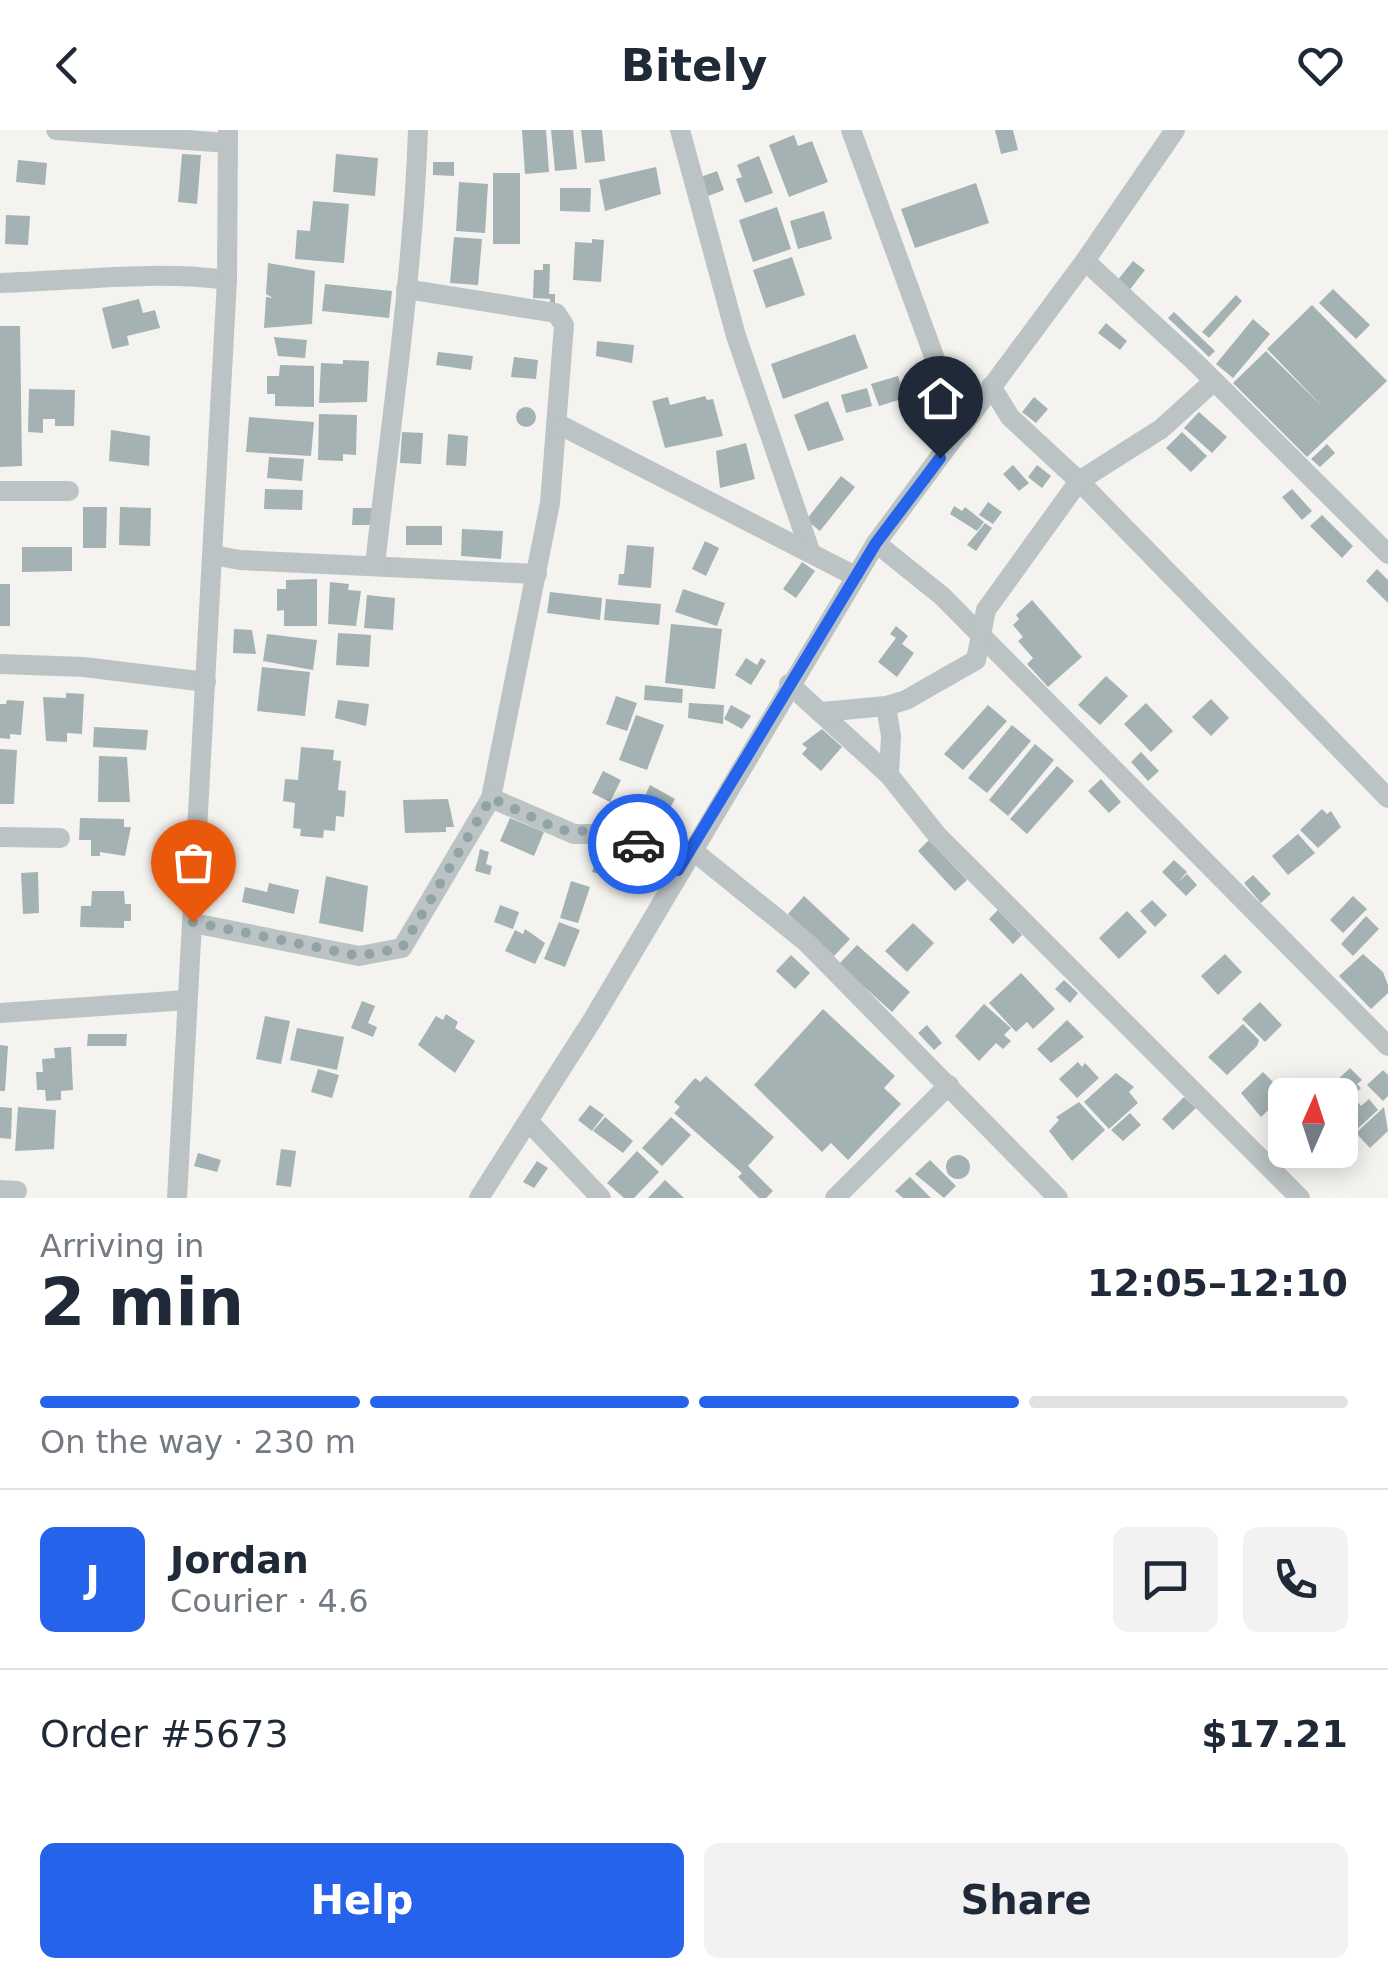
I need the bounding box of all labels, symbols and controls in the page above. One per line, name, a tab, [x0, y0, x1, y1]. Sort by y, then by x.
icon: back	[40, 38, 95, 93]
icon: heart	[1293, 38, 1348, 93]
text: Bitely	[621, 39, 767, 92]
pin	[898, 356, 983, 459]
icon: home	[913, 371, 968, 426]
courier	[588, 794, 688, 894]
icon: car	[611, 817, 666, 872]
pin	[151, 820, 236, 923]
icon: bag	[166, 835, 221, 890]
north arrow	[1268, 1078, 1358, 1168]
map controls	[1268, 1078, 1358, 1168]
text: Arriving in	[40, 1227, 204, 1265]
text: 12:05–12:10	[1087, 1261, 1348, 1305]
text: 2 min	[40, 1265, 244, 1340]
text: On the way · 230 m	[40, 1423, 356, 1461]
button: chat	[1113, 1527, 1218, 1632]
button: phone	[1243, 1527, 1348, 1632]
text: Jordan	[170, 1538, 309, 1582]
text: J	[85, 1557, 100, 1601]
text: Courier · 4.6	[170, 1582, 369, 1620]
text: Order #5673	[40, 1712, 289, 1756]
text: $17.21	[1201, 1712, 1348, 1756]
button: Help	[40, 1843, 684, 1958]
button: Share	[704, 1843, 1348, 1958]

